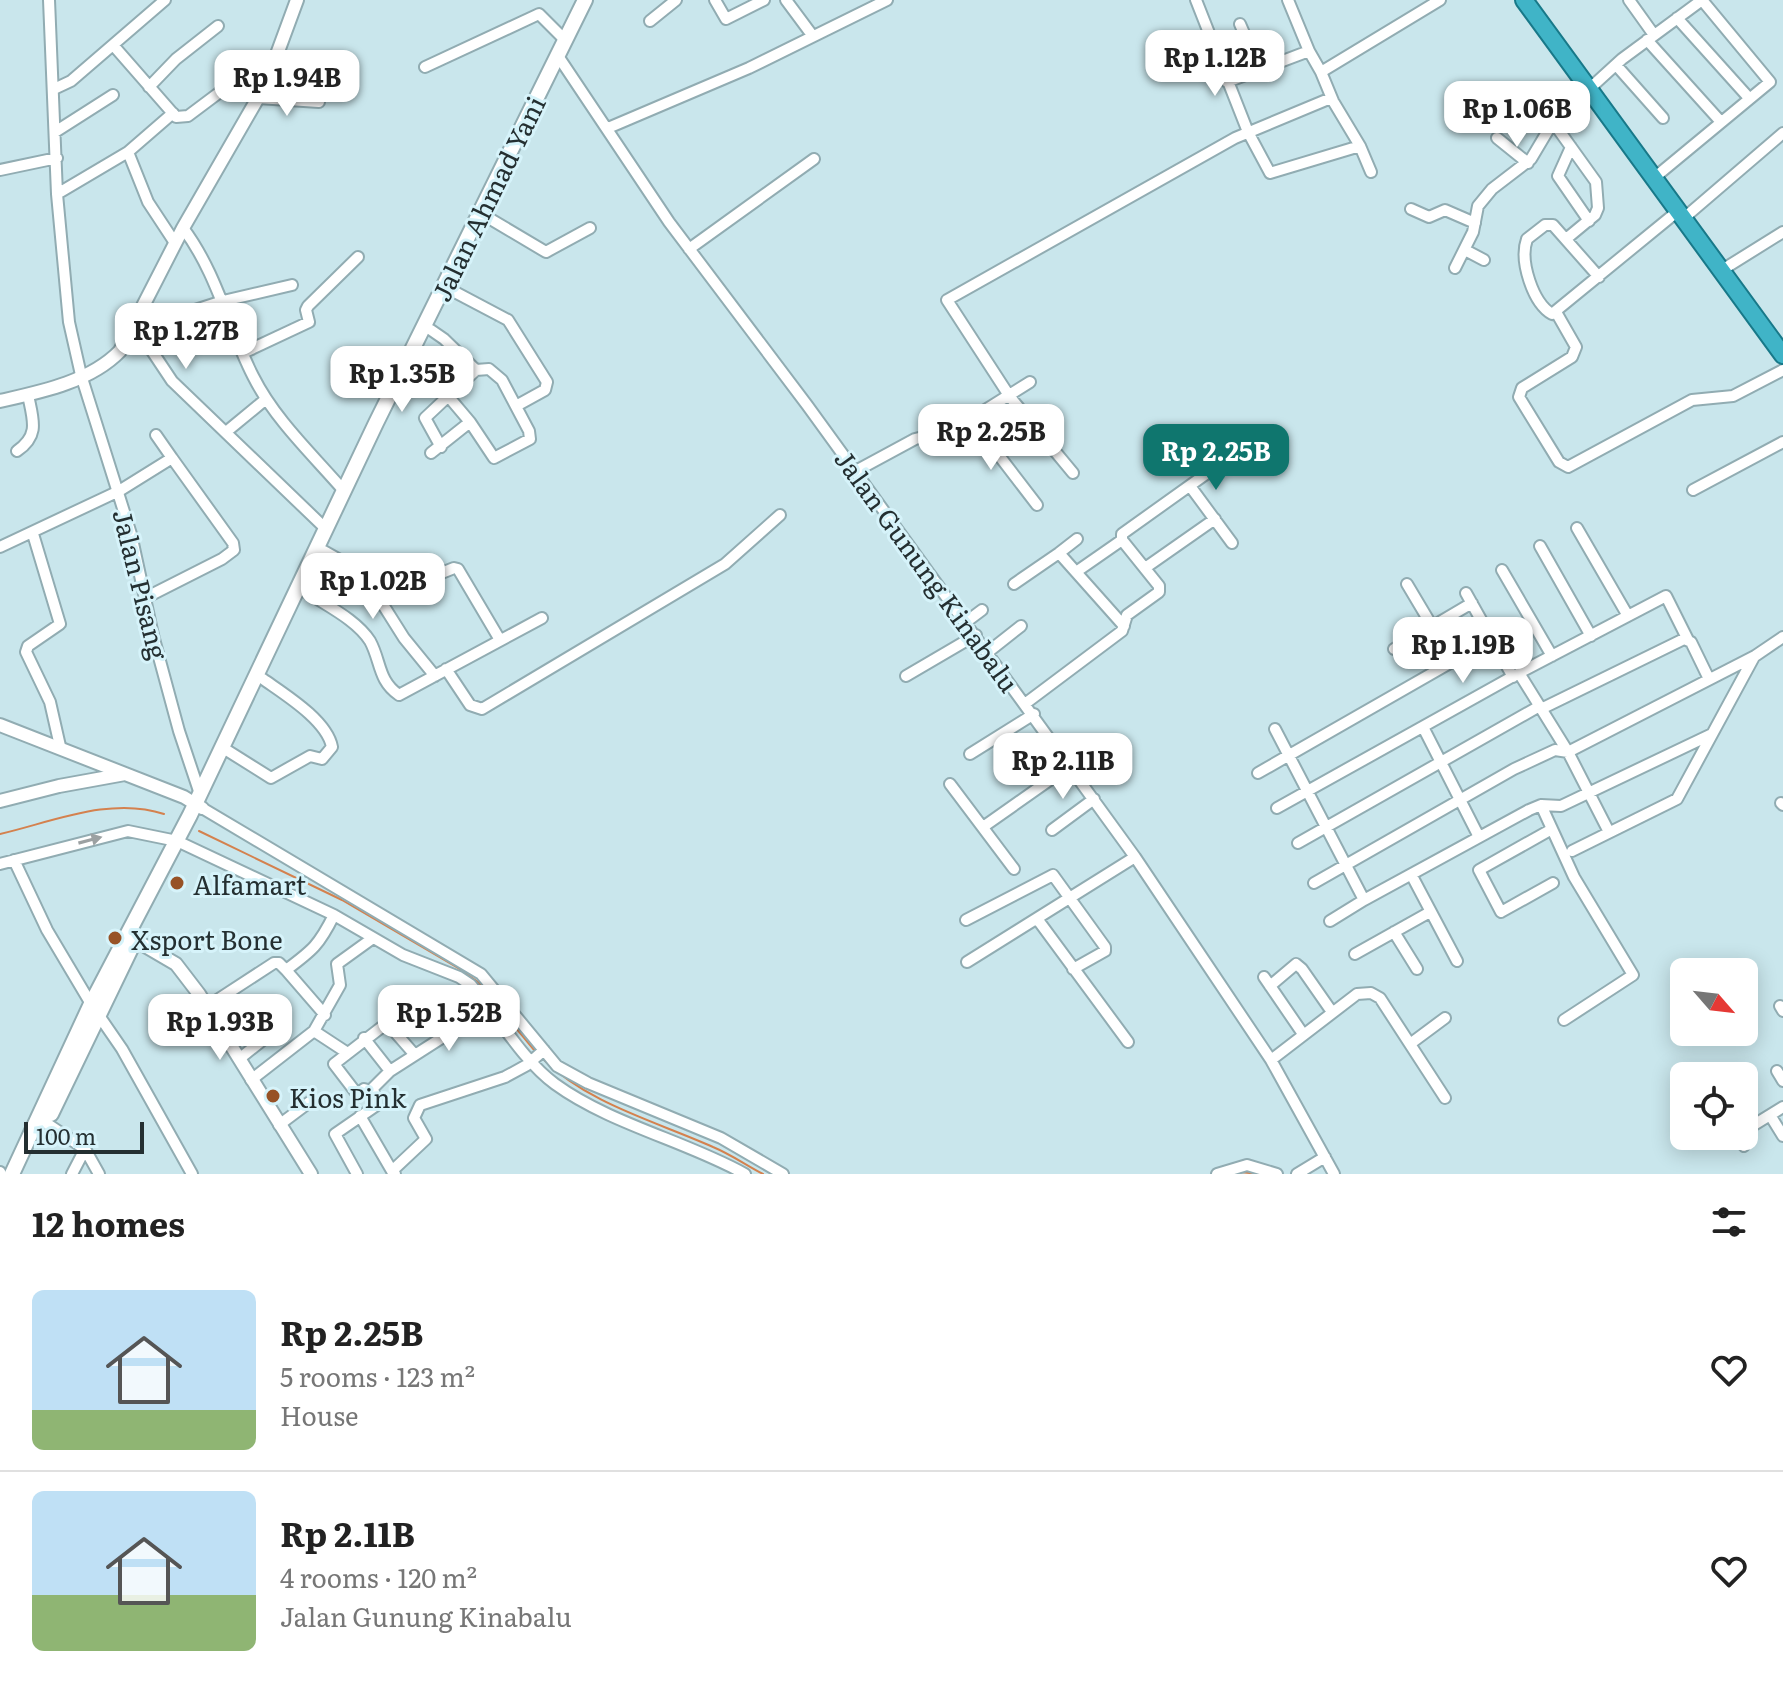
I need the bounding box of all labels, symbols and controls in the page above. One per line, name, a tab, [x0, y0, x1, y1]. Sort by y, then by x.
pin: Rp 1.12B	[1132, 30, 1298, 98]
text: Rp 1.12B	[1163, 36, 1267, 75]
pin: Rp 1.94B	[204, 50, 370, 118]
text: Rp 1.94B	[232, 56, 342, 95]
pin: Rp 1.06B	[1434, 81, 1600, 149]
text: Rp 1.06B	[1462, 87, 1572, 126]
street label: Jalan Ahmad Yani	[420, 88, 554, 307]
pin: Rp 1.27B	[103, 303, 269, 371]
text: Rp 1.27B	[133, 309, 239, 348]
pin: Rp 1.35B	[319, 346, 485, 414]
text: Rp 1.35B	[348, 352, 456, 391]
pin: Rp 2.25B	[908, 404, 1074, 472]
text: Rp 2.25B	[936, 410, 1046, 449]
pin: Rp 2.25B	[1133, 424, 1299, 492]
text: Rp 2.25B	[1161, 430, 1271, 469]
street label: Jalan Gunung Kinabalu	[827, 441, 1029, 699]
street label: Jalan Pisang	[104, 505, 180, 664]
pin: Rp 1.02B	[290, 553, 456, 621]
text: Rp 1.02B	[319, 559, 427, 598]
pin: Rp 1.19B	[1380, 617, 1546, 685]
text: Rp 1.19B	[1411, 623, 1515, 662]
pin: Rp 2.11B	[980, 733, 1146, 801]
text: Rp 2.11B	[1011, 739, 1115, 778]
one-way arrow	[78, 833, 102, 846]
place label: Alfamart	[193, 864, 307, 903]
marker: Alfamart	[168, 874, 186, 892]
place label: Xsport Bone	[131, 919, 283, 958]
marker: Xsport Bone	[106, 929, 124, 947]
north arrow	[1670, 958, 1758, 1046]
map controls	[1670, 958, 1758, 1150]
pin: Rp 1.52B	[366, 985, 532, 1053]
text: Rp 1.52B	[396, 991, 502, 1030]
pin: Rp 1.93B	[137, 994, 303, 1062]
text: Rp 1.93B	[166, 1000, 274, 1039]
button: locate	[1670, 1062, 1758, 1150]
place label: Kios Pink	[289, 1077, 408, 1116]
marker: Kios Pink	[264, 1087, 282, 1105]
scale bar	[24, 1118, 144, 1154]
text: 100 m	[36, 1119, 96, 1152]
text: 12 homes	[32, 1197, 185, 1247]
icon: filters	[1707, 1200, 1751, 1244]
text: Rp 2.25B	[280, 1306, 424, 1356]
icon: home	[96, 1322, 192, 1418]
icon: heart	[1707, 1348, 1751, 1392]
text: 5 rooms · 123 m²	[280, 1356, 475, 1395]
text: House	[280, 1395, 358, 1434]
text: Rp 2.11B	[280, 1507, 415, 1557]
icon: home	[96, 1523, 192, 1619]
icon: heart	[1707, 1549, 1751, 1593]
text: 4 rooms · 120 m²	[280, 1557, 477, 1596]
text: Jalan Gunung Kinabalu	[280, 1596, 572, 1635]

